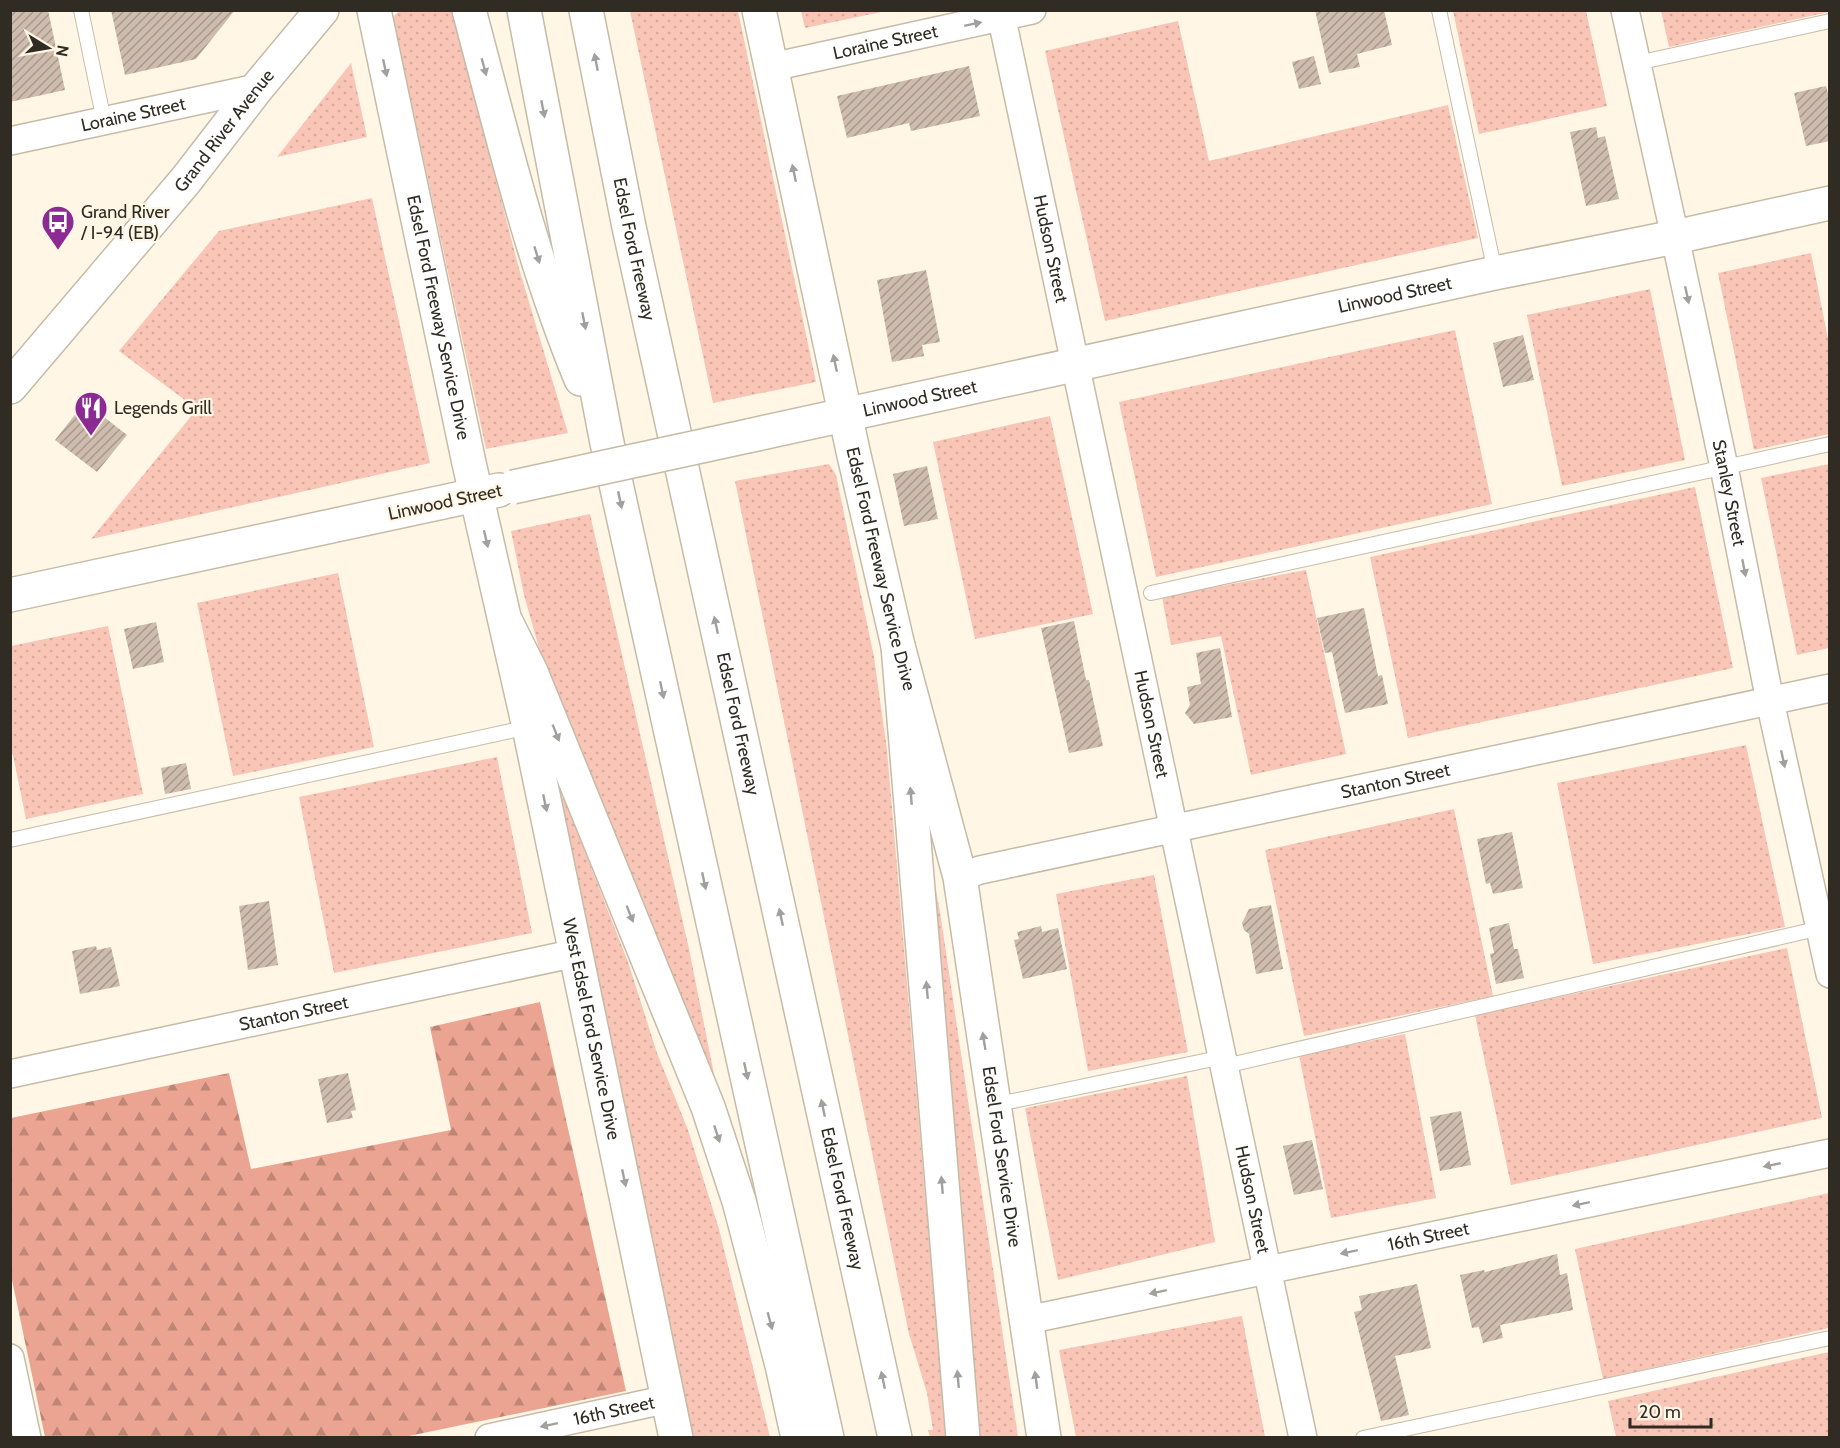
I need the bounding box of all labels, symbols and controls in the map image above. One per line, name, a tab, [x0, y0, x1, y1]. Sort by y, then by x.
north arrow	[18, 18, 78, 78]
one-way arrow	[963, 18, 982, 28]
street label: Loraine Street	[831, 20, 940, 64]
text: N	[52, 43, 73, 58]
one-way arrow	[591, 52, 600, 71]
one-way arrow	[480, 58, 490, 76]
one-way arrow	[381, 59, 391, 77]
street label: Grand River Avenue	[169, 65, 279, 197]
street label: Loraine Street	[79, 93, 188, 136]
one-way arrow	[539, 100, 548, 119]
one-way arrow	[789, 163, 798, 182]
street label: Edsel Ford Freeway	[608, 176, 660, 323]
street label: Edsel Ford Freeway Service Drive	[402, 193, 475, 442]
street label: Hudson Street	[1028, 193, 1073, 305]
place label: Grand River / I-94 (EB)	[80, 201, 170, 244]
bus stop icon: Grand River / I-94 (EB)	[40, 204, 76, 251]
one-way arrow	[533, 246, 542, 264]
street label: Linwood Street	[1336, 272, 1454, 318]
one-way arrow	[1683, 285, 1692, 304]
one-way arrow	[580, 312, 589, 331]
one-way arrow	[829, 354, 839, 373]
street label: Linwood Street	[861, 375, 979, 422]
restaurant icon: Legends Grill	[73, 390, 109, 437]
place label: Legends Grill	[114, 397, 213, 419]
street label: Stanley Street	[1708, 438, 1750, 548]
street label: Edsel Ford Freeway Service Drive	[841, 445, 920, 693]
street label: Linwood Street	[386, 479, 504, 525]
one-way arrow	[616, 491, 625, 510]
one-way arrow	[482, 530, 492, 548]
one-way arrow	[1739, 559, 1749, 577]
one-way arrow	[711, 615, 720, 634]
street label: Edsel Ford Freeway	[712, 650, 765, 797]
street label: Hudson Street	[1129, 668, 1174, 780]
one-way arrow	[658, 681, 667, 700]
one-way arrow	[552, 724, 561, 742]
one-way arrow	[1778, 750, 1788, 768]
street label: Stanton Street	[1339, 759, 1452, 803]
one-way arrow	[906, 787, 916, 806]
one-way arrow	[541, 793, 550, 812]
one-way arrow	[700, 872, 709, 891]
one-way arrow	[625, 905, 635, 923]
one-way arrow	[775, 908, 785, 927]
street label: West Edsel Ford Service Drive	[558, 916, 625, 1142]
one-way arrow	[922, 981, 931, 1000]
street label: Stanton Street	[237, 991, 350, 1036]
one-way arrow	[980, 1032, 989, 1051]
one-way arrow	[742, 1062, 751, 1081]
street label: Edsel Ford Service Drive	[977, 1065, 1026, 1249]
one-way arrow	[817, 1099, 827, 1117]
one-way arrow	[713, 1125, 722, 1143]
street label: Edsel Ford Freeway	[816, 1125, 869, 1272]
street label: Hudson Street	[1230, 1144, 1275, 1255]
one-way arrow	[1762, 1161, 1781, 1170]
one-way arrow	[620, 1169, 629, 1188]
one-way arrow	[938, 1175, 947, 1194]
one-way arrow	[1571, 1200, 1590, 1209]
street label: 16th Street	[1386, 1217, 1471, 1256]
one-way arrow	[1339, 1248, 1358, 1257]
one-way arrow	[1148, 1288, 1167, 1297]
one-way arrow	[766, 1312, 776, 1330]
one-way arrow	[953, 1370, 963, 1389]
one-way arrow	[1031, 1370, 1040, 1389]
one-way arrow	[877, 1371, 887, 1390]
street label: 16th Street	[572, 1391, 657, 1430]
scale bar	[1630, 1391, 1711, 1429]
text: 20 m	[1639, 1401, 1681, 1423]
one-way arrow	[540, 1420, 559, 1430]

